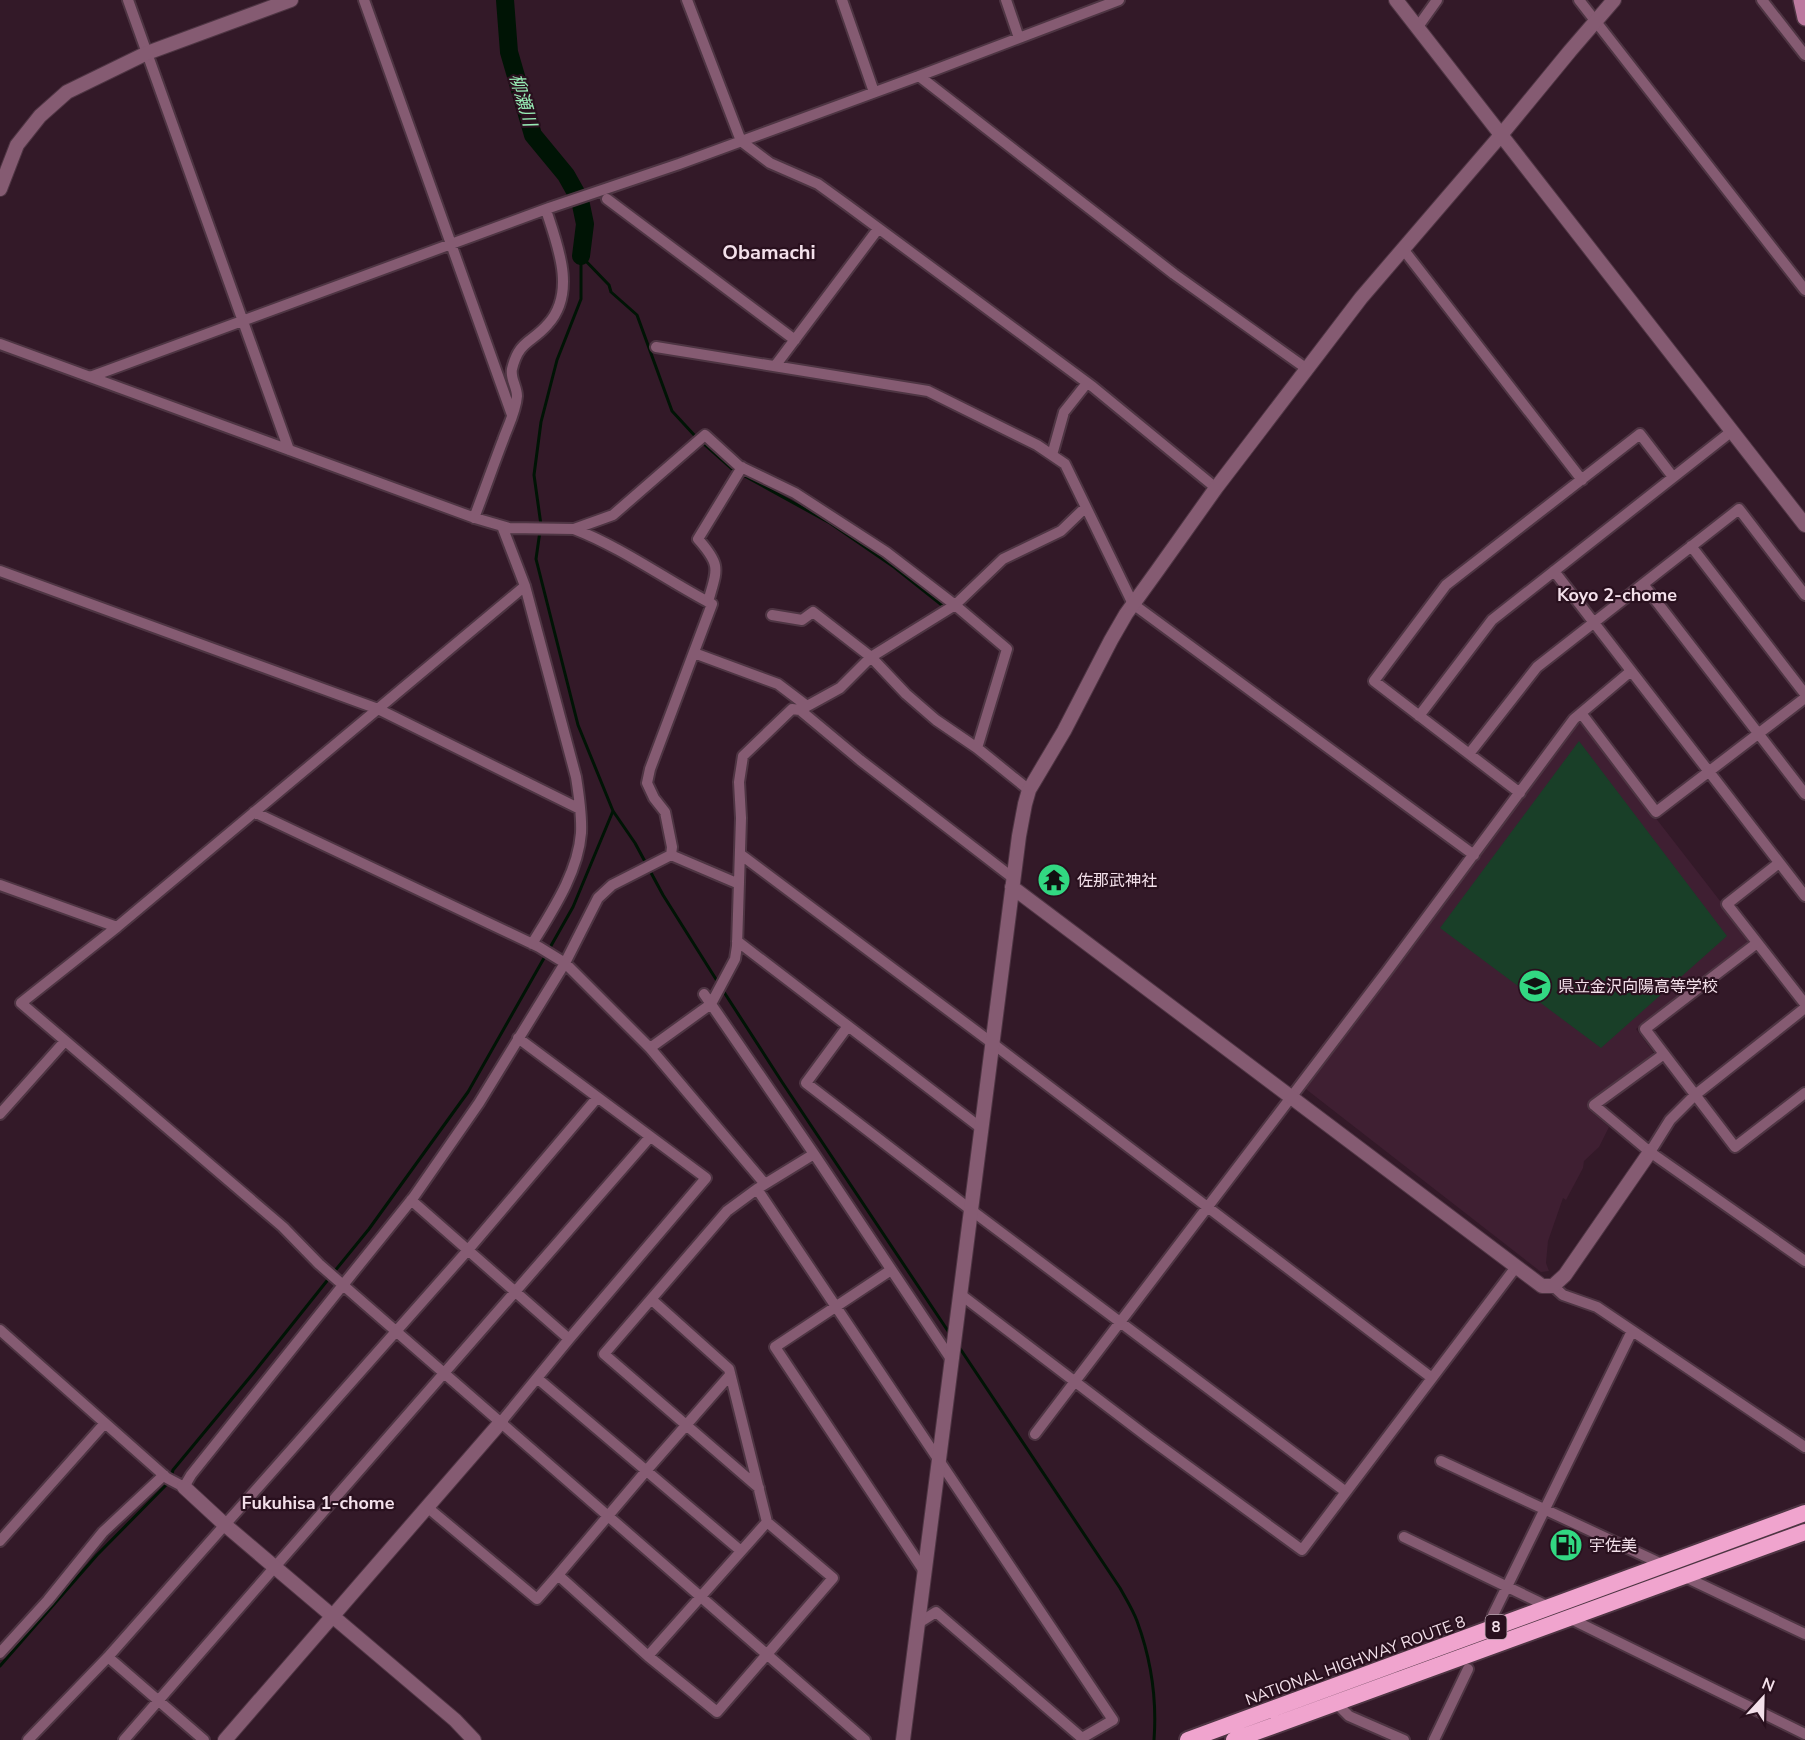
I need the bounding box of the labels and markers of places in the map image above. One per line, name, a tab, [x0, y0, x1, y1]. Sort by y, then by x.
temple icon: 佐那武神社	[1036, 862, 1072, 898]
place label: 佐那武神社	[1077, 870, 1157, 892]
school or university icon: 県立金沢向陽高等学校	[1517, 968, 1553, 1004]
place label: 県立金沢向陽高等学校	[1558, 976, 1718, 998]
fuel station icon: 宇佐美	[1548, 1527, 1584, 1563]
place label: 宇佐美	[1589, 1535, 1637, 1557]

